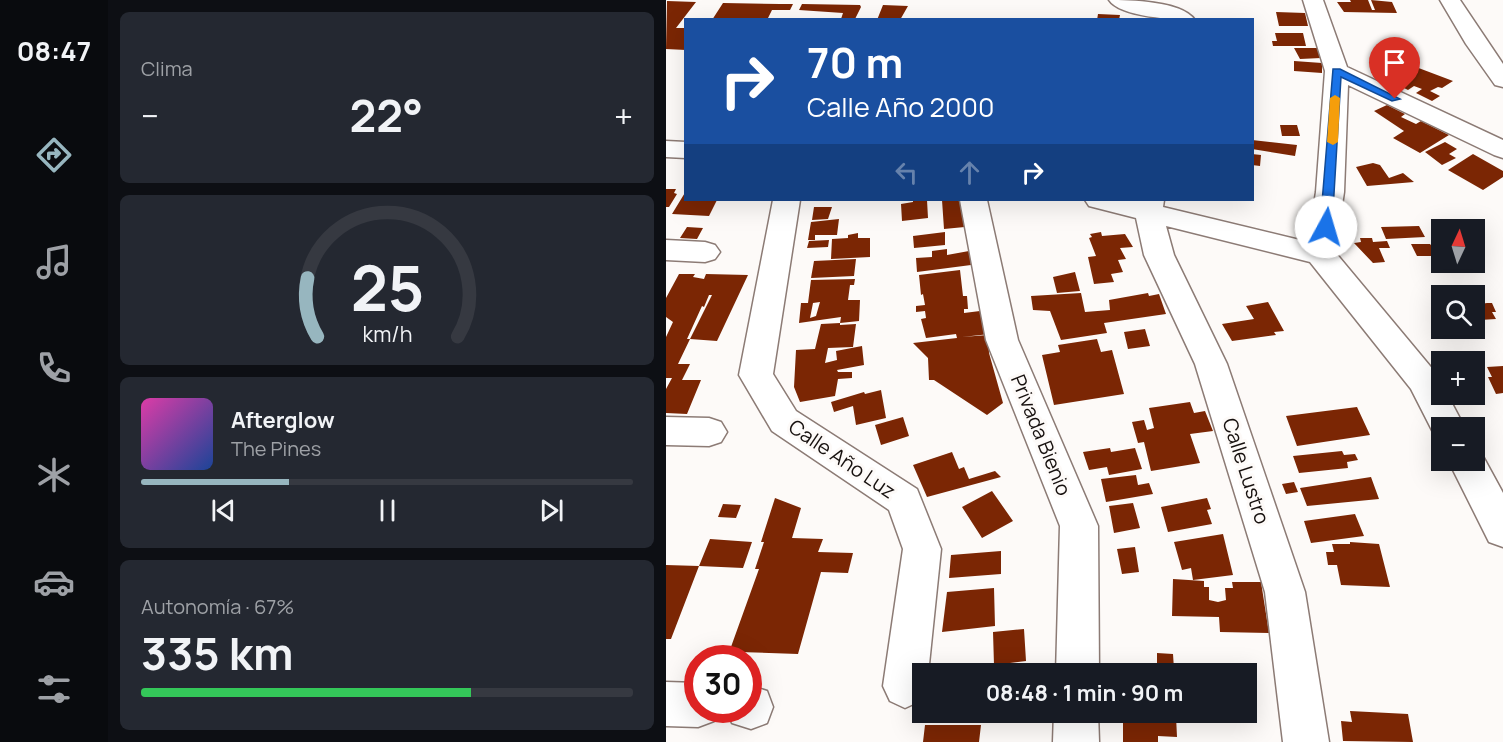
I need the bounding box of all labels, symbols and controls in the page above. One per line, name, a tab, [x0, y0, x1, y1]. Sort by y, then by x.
text: 08:47	[17, 32, 91, 69]
text: 70 m	[807, 33, 903, 91]
pin	[1369, 37, 1420, 99]
icon: right	[708, 42, 786, 120]
icon: arrive	[1378, 46, 1411, 79]
text: Clima	[141, 55, 193, 82]
text: 22°	[349, 84, 423, 146]
text: Calle Año 2000	[807, 88, 994, 125]
text: −	[141, 93, 159, 138]
text: +	[614, 93, 633, 138]
icon: directions	[33, 134, 75, 176]
icon: left	[890, 156, 923, 189]
icon: ahead	[953, 156, 986, 189]
icon: right	[1016, 156, 1049, 189]
position arrow	[1294, 195, 1358, 259]
north arrow	[1431, 219, 1485, 273]
map controls	[1431, 219, 1485, 471]
icon: music	[33, 241, 75, 283]
text: 25	[350, 244, 424, 330]
button: search	[1431, 285, 1485, 339]
text: km/h	[362, 319, 412, 348]
icon: phone	[33, 347, 75, 389]
button: +	[1431, 351, 1485, 405]
street label: Privada Bienio	[1005, 370, 1078, 499]
text: Afterglow	[231, 405, 335, 435]
street label: Calle Año Luz	[784, 413, 901, 504]
street label: Calle Lustro	[1217, 414, 1276, 527]
button: −	[1431, 417, 1485, 471]
text: The Pines	[231, 435, 321, 462]
icon: climate	[33, 454, 75, 496]
icon: previous	[207, 494, 240, 527]
icon: pause	[371, 494, 404, 527]
icon: next	[535, 494, 568, 527]
icon: car	[33, 561, 75, 603]
text: Autonomía · 67%	[141, 593, 294, 620]
text: 335 km	[141, 622, 293, 684]
speed limit sign: 30	[684, 645, 762, 723]
icon: filters	[33, 668, 75, 710]
text: 08:48 · 1 min · 90 m	[986, 678, 1183, 708]

